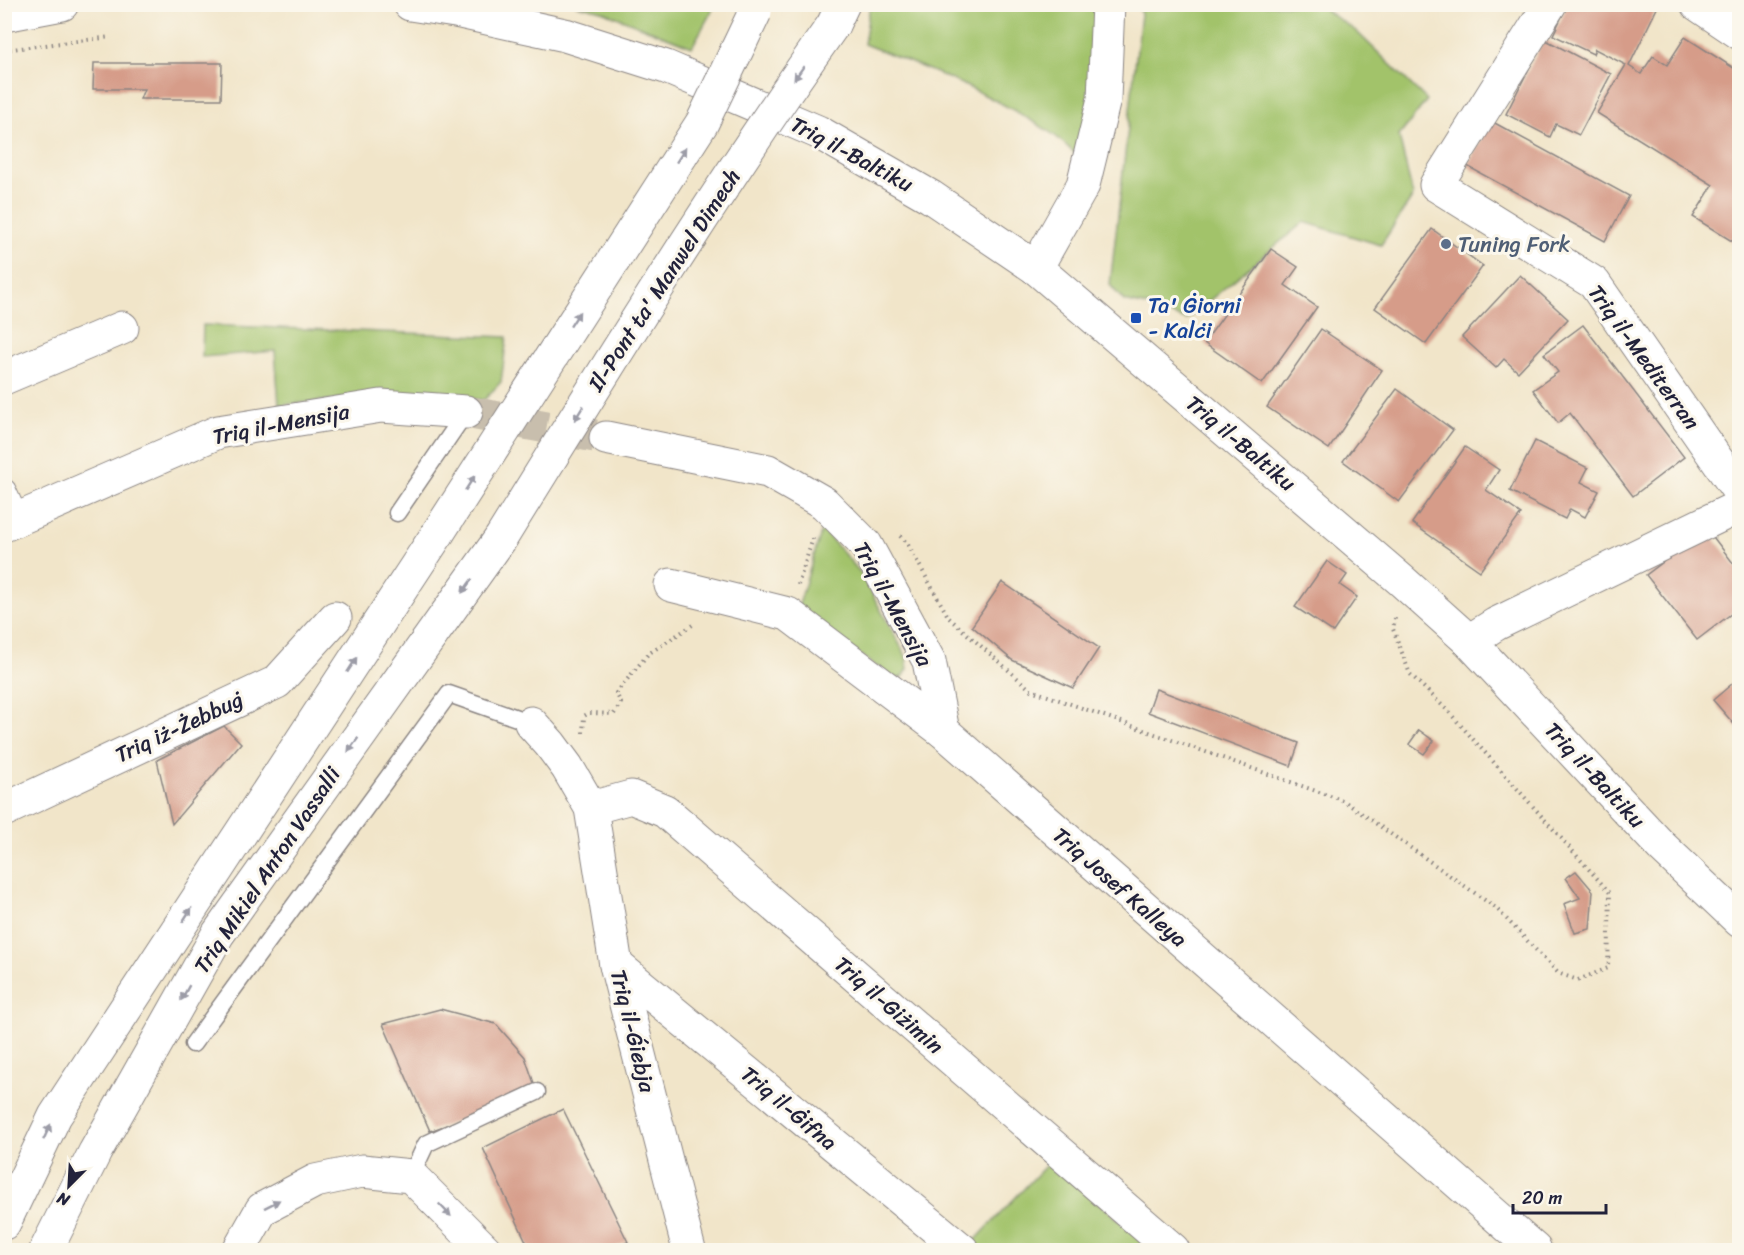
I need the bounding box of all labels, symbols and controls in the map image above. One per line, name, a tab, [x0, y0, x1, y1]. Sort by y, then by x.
one-way arrow	[793, 65, 805, 81]
street label: Triq il-Baltiku	[783, 105, 921, 203]
one-way arrow	[675, 147, 686, 163]
street label: Il-Pont ta' Manwel Dimech	[576, 161, 751, 400]
place label: Tuning Fork	[1458, 225, 1571, 264]
marker: Tuning Fork	[1439, 237, 1453, 251]
street label: Triq il-Mediterran	[1578, 276, 1711, 438]
place label: Ta' Ġiorni - Kalċi	[1148, 286, 1242, 350]
one-way arrow	[570, 311, 581, 328]
marker: Ta' Ġiorni - Kalċi	[1129, 311, 1143, 325]
street label: Triq il-Baltiku	[1177, 385, 1305, 501]
street label: Triq il-Mensija	[209, 391, 354, 456]
one-way arrow	[573, 405, 584, 421]
one-way arrow	[464, 476, 476, 492]
street label: Triq il-Mensija	[842, 534, 944, 675]
one-way arrow	[461, 578, 473, 593]
one-way arrow	[346, 656, 357, 673]
street label: Triq iż-Żebbuġ	[108, 680, 250, 774]
street label: Triq il-Baltiku	[1535, 712, 1655, 838]
one-way arrow	[347, 736, 359, 752]
street label: Triq Mikiel Anton Vassalli	[183, 758, 352, 982]
street label: Triq Josef Kalleya	[1043, 817, 1197, 957]
one-way arrow	[181, 907, 192, 923]
street label: Triq il-Giżimin	[825, 946, 953, 1064]
street label: Triq il-Ǵiebja	[599, 965, 667, 1098]
one-way arrow	[180, 984, 190, 1001]
street label: Triq il-Ġifna	[732, 1056, 846, 1160]
one-way arrow	[43, 1123, 52, 1140]
north arrow	[39, 1156, 99, 1216]
scale bar	[1513, 1177, 1606, 1215]
text: 20 m	[1522, 1182, 1562, 1214]
text: N	[51, 1183, 75, 1215]
one-way arrow	[263, 1199, 280, 1208]
one-way arrow	[438, 1203, 452, 1217]

